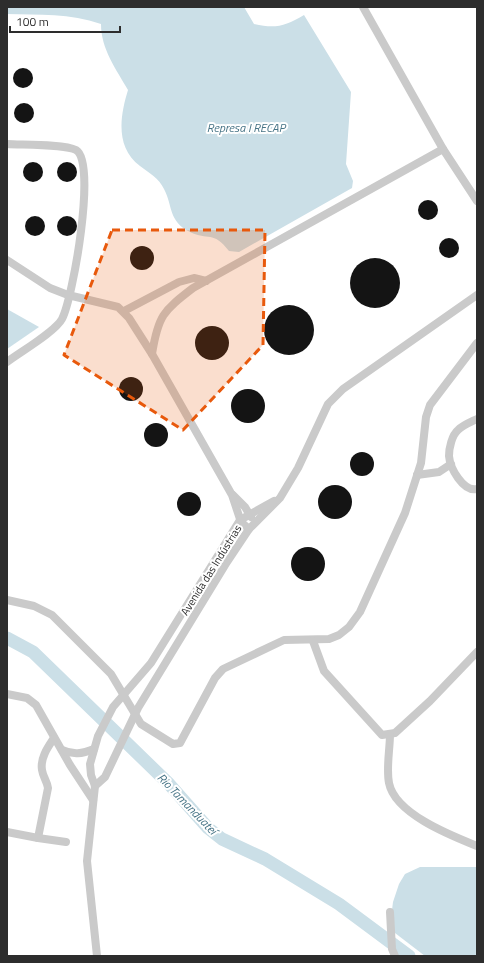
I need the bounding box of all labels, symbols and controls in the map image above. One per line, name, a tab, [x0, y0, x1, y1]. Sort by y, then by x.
scale bar	[10, 8, 120, 34]
text: 100 m	[16, 12, 49, 31]
water label: Represa I RECAP	[207, 118, 287, 137]
street label: Avenida das Indústrias	[177, 522, 245, 618]
water label: Rio Tamanduateí	[153, 768, 224, 841]

